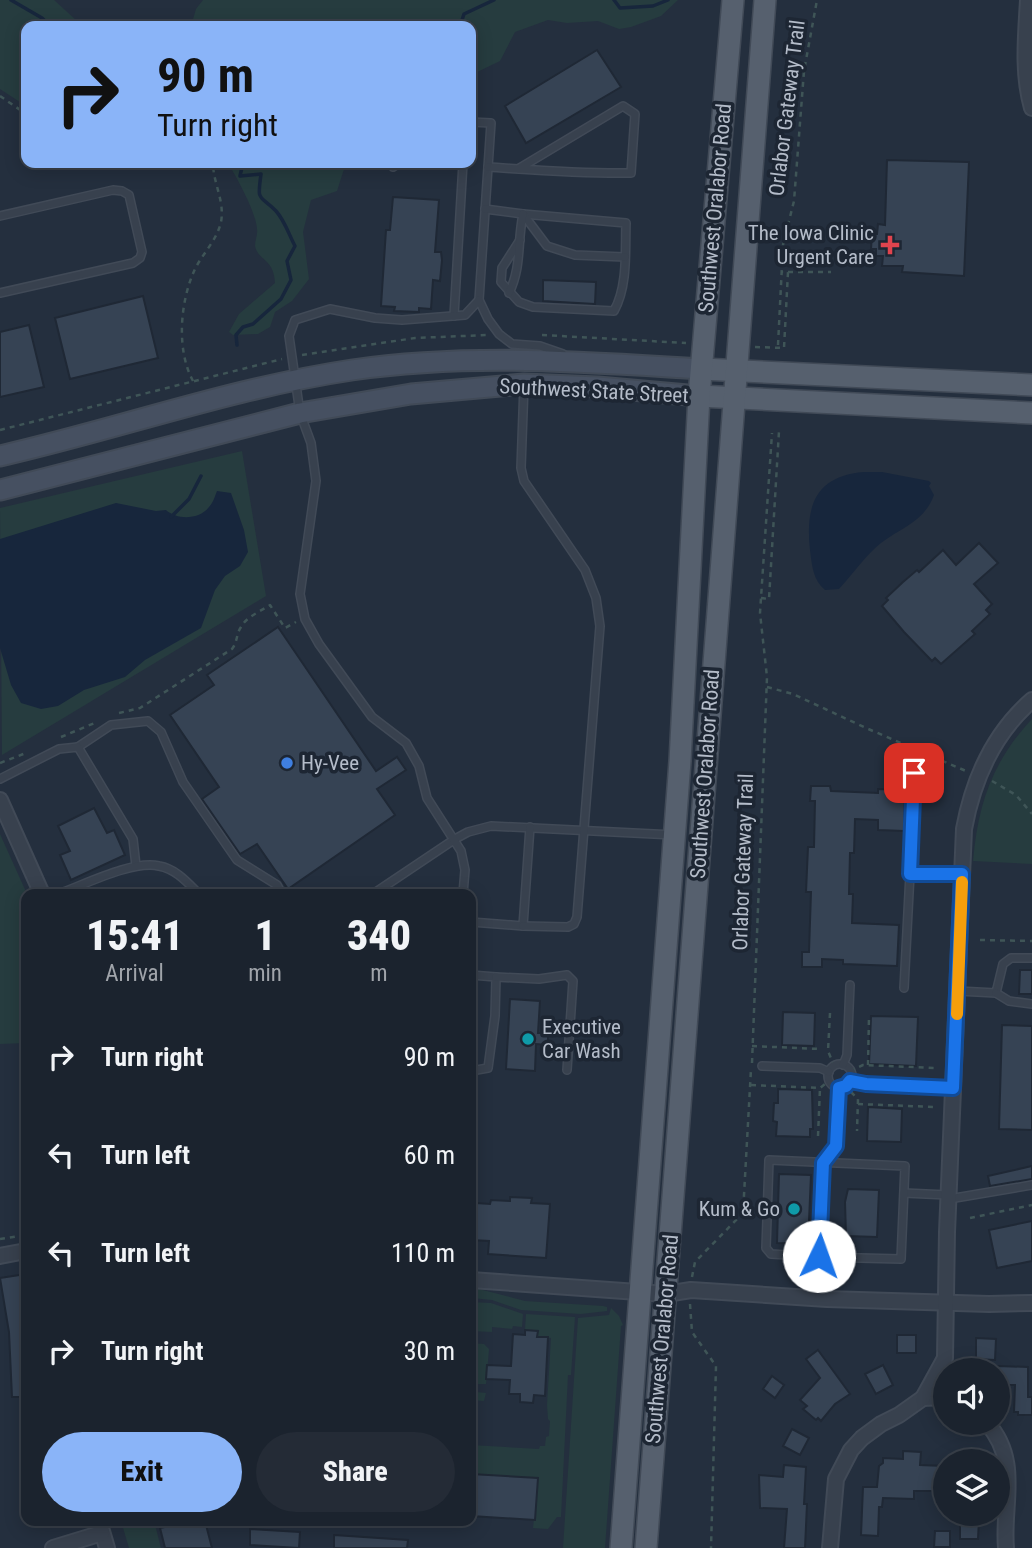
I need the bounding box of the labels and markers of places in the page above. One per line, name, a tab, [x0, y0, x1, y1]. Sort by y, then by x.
place label: The Iowa Clinic Urgent Care	[748, 221, 874, 269]
marker: The Iowa Clinic Urgent Care	[880, 235, 900, 255]
pin	[884, 743, 944, 803]
place label: Hy-Vee	[301, 751, 359, 775]
marker: Hy-Vee	[279, 755, 295, 771]
place label: Executive Car Wash	[542, 1015, 621, 1063]
marker: Executive Car Wash	[520, 1031, 536, 1047]
place label: Kum & Go	[699, 1197, 780, 1221]
marker: Kum & Go	[786, 1201, 802, 1217]

